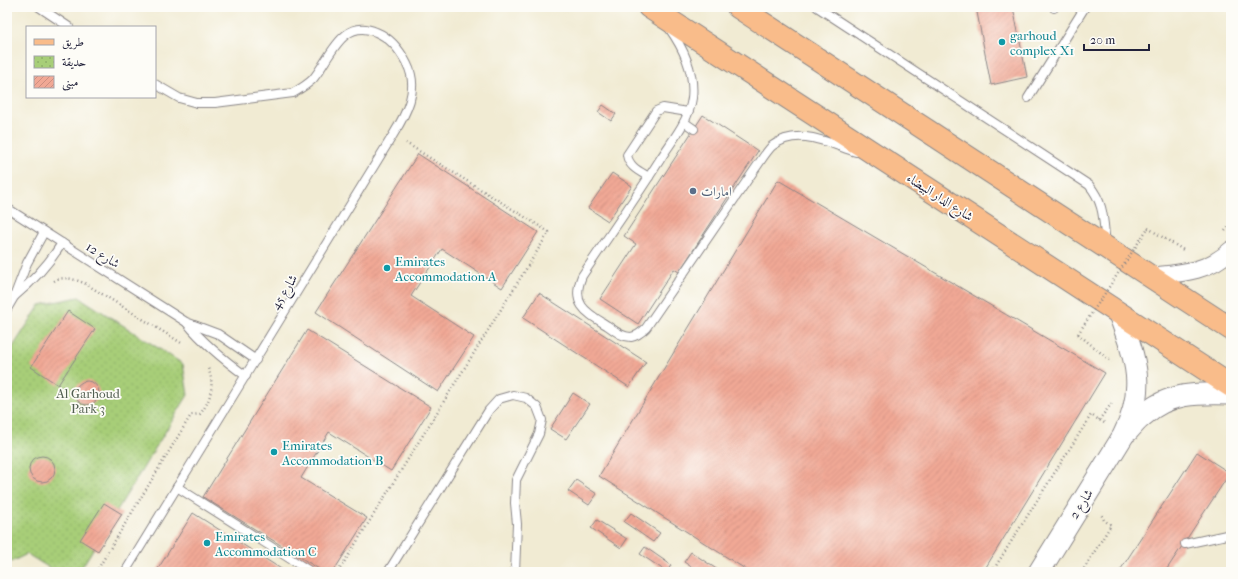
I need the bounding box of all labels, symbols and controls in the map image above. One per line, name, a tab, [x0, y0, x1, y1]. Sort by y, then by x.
legend	[26, 26, 156, 98]
scale bar	[1084, 26, 1149, 52]
place label: garhoud complex X1	[1010, 28, 1074, 58]
text: 20 m	[1090, 33, 1115, 47]
text: طريق	[62, 35, 84, 50]
marker: garhoud complex X1	[997, 37, 1007, 47]
text: حديقة	[62, 55, 86, 70]
text: مبنى	[62, 75, 78, 91]
street label: شارع الدار البيضاء	[902, 170, 976, 227]
place label: امارات	[701, 184, 732, 200]
marker: امارات	[688, 186, 698, 196]
street label: شارع 12	[81, 239, 123, 274]
place label: Emirates Accommodation A	[394, 254, 497, 284]
marker: Emirates Accommodation A	[382, 263, 392, 273]
street label: شارع 45	[268, 272, 304, 314]
park label: Al Garhoud Park 3	[55, 386, 121, 416]
place label: Emirates Accommodation B	[281, 438, 383, 468]
marker: Emirates Accommodation B	[269, 447, 279, 457]
street label: شارع 2	[1066, 486, 1099, 524]
place label: Emirates Accommodation C	[214, 529, 317, 559]
marker: Emirates Accommodation C	[202, 538, 212, 548]

